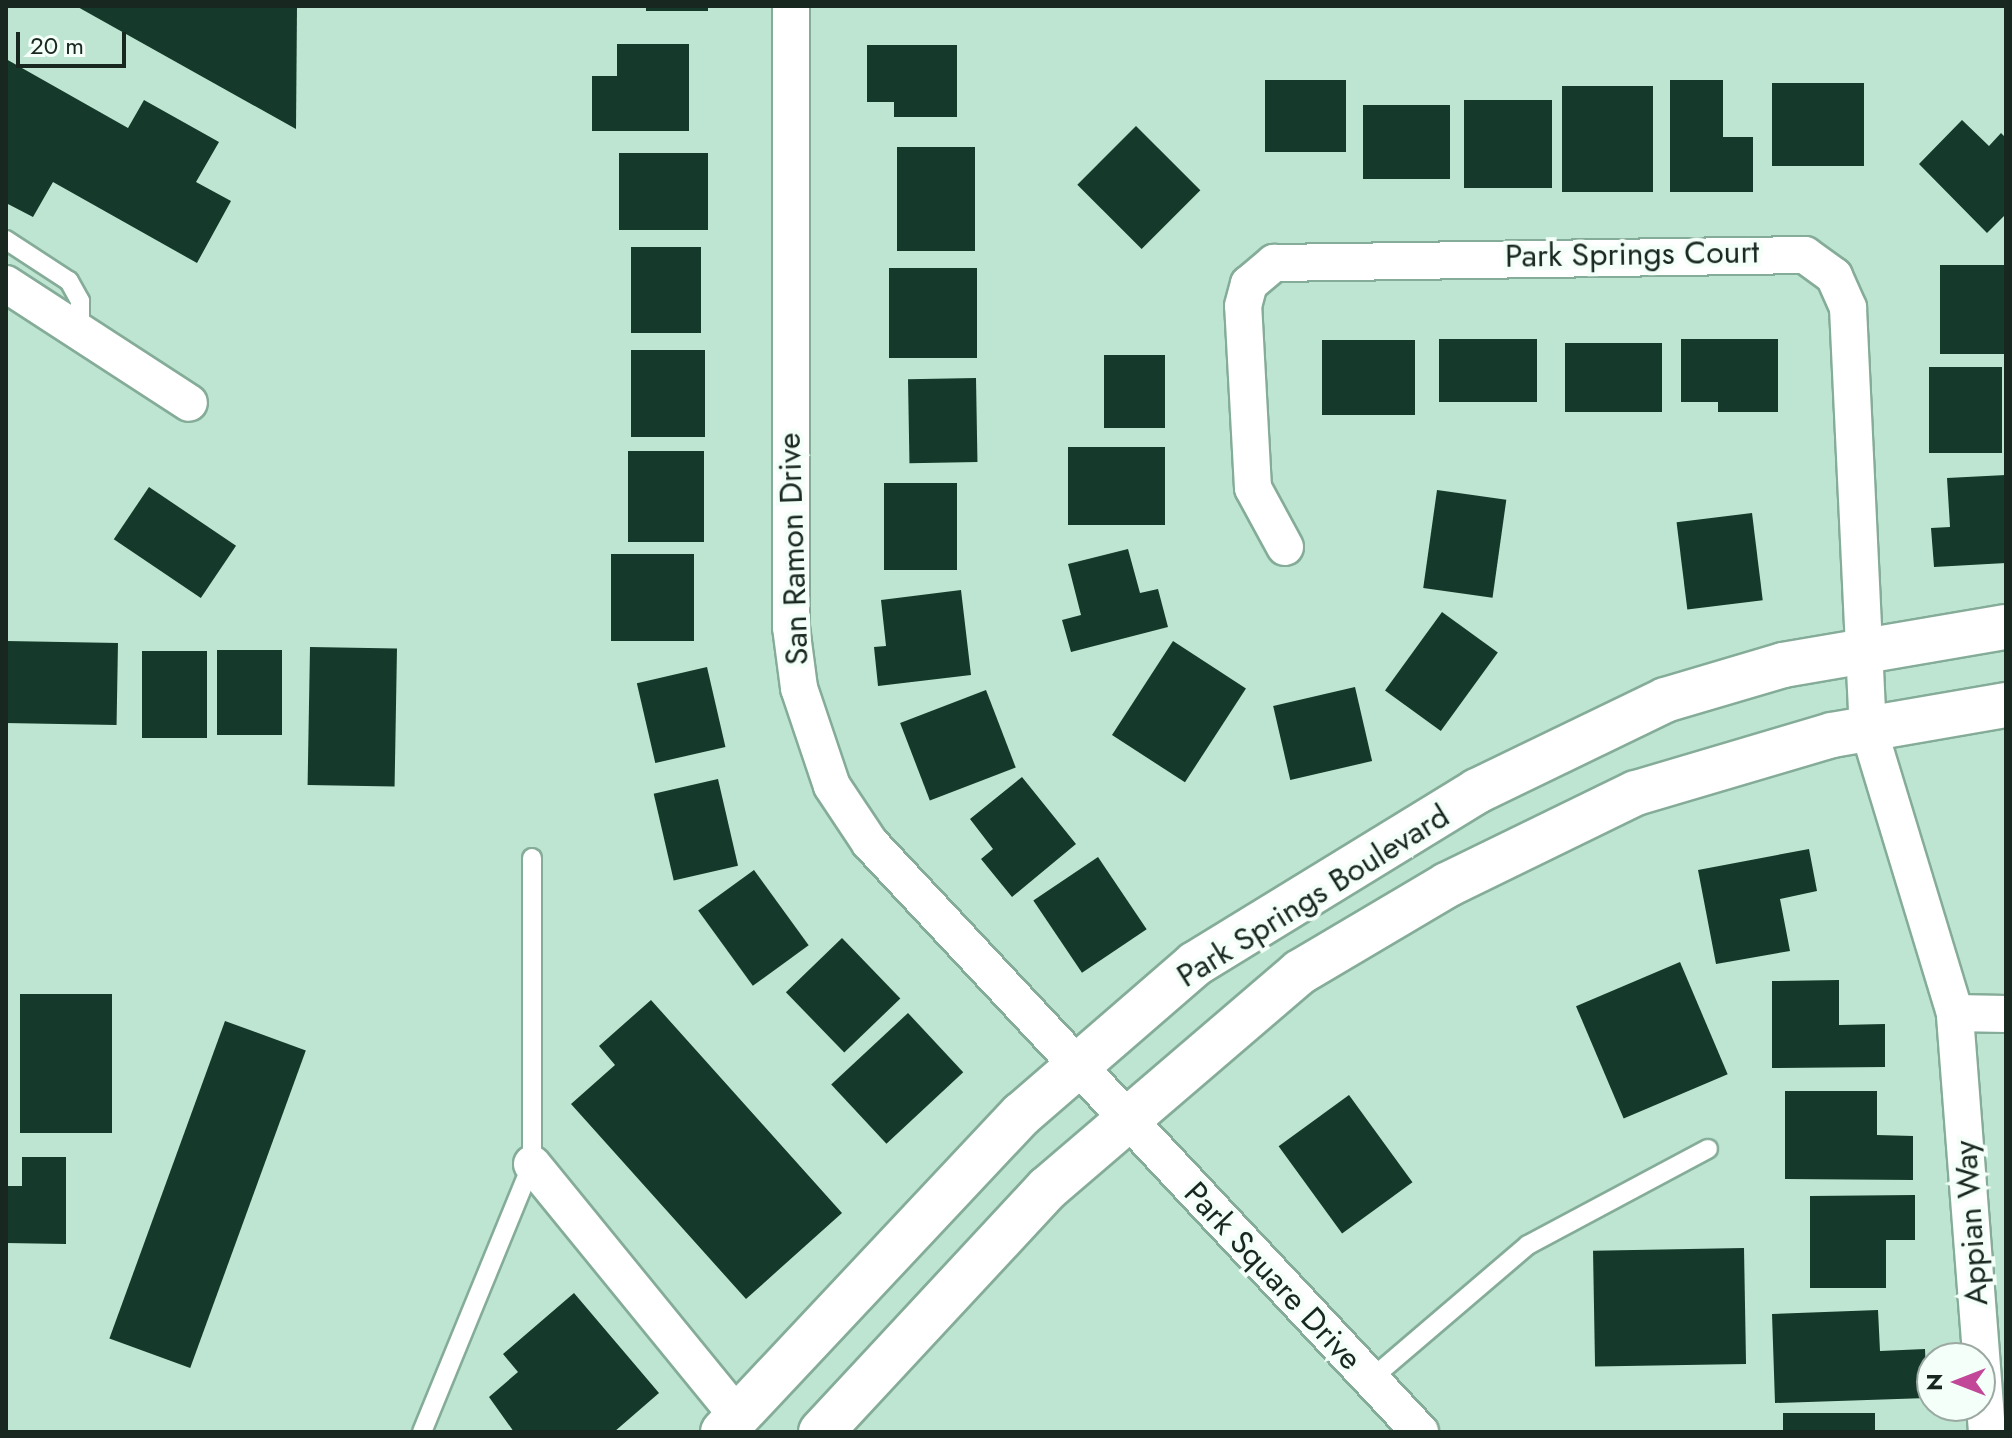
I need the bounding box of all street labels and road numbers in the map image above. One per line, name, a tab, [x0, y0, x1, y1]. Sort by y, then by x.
street label: Park Springs Court	[1505, 233, 1759, 275]
street label: San Ramon Drive	[770, 432, 816, 666]
street label: Park Springs Boulevard	[1170, 797, 1456, 995]
street label: Appian Way	[1946, 1139, 1996, 1307]
street label: Park Square Drive	[1176, 1174, 1370, 1378]

